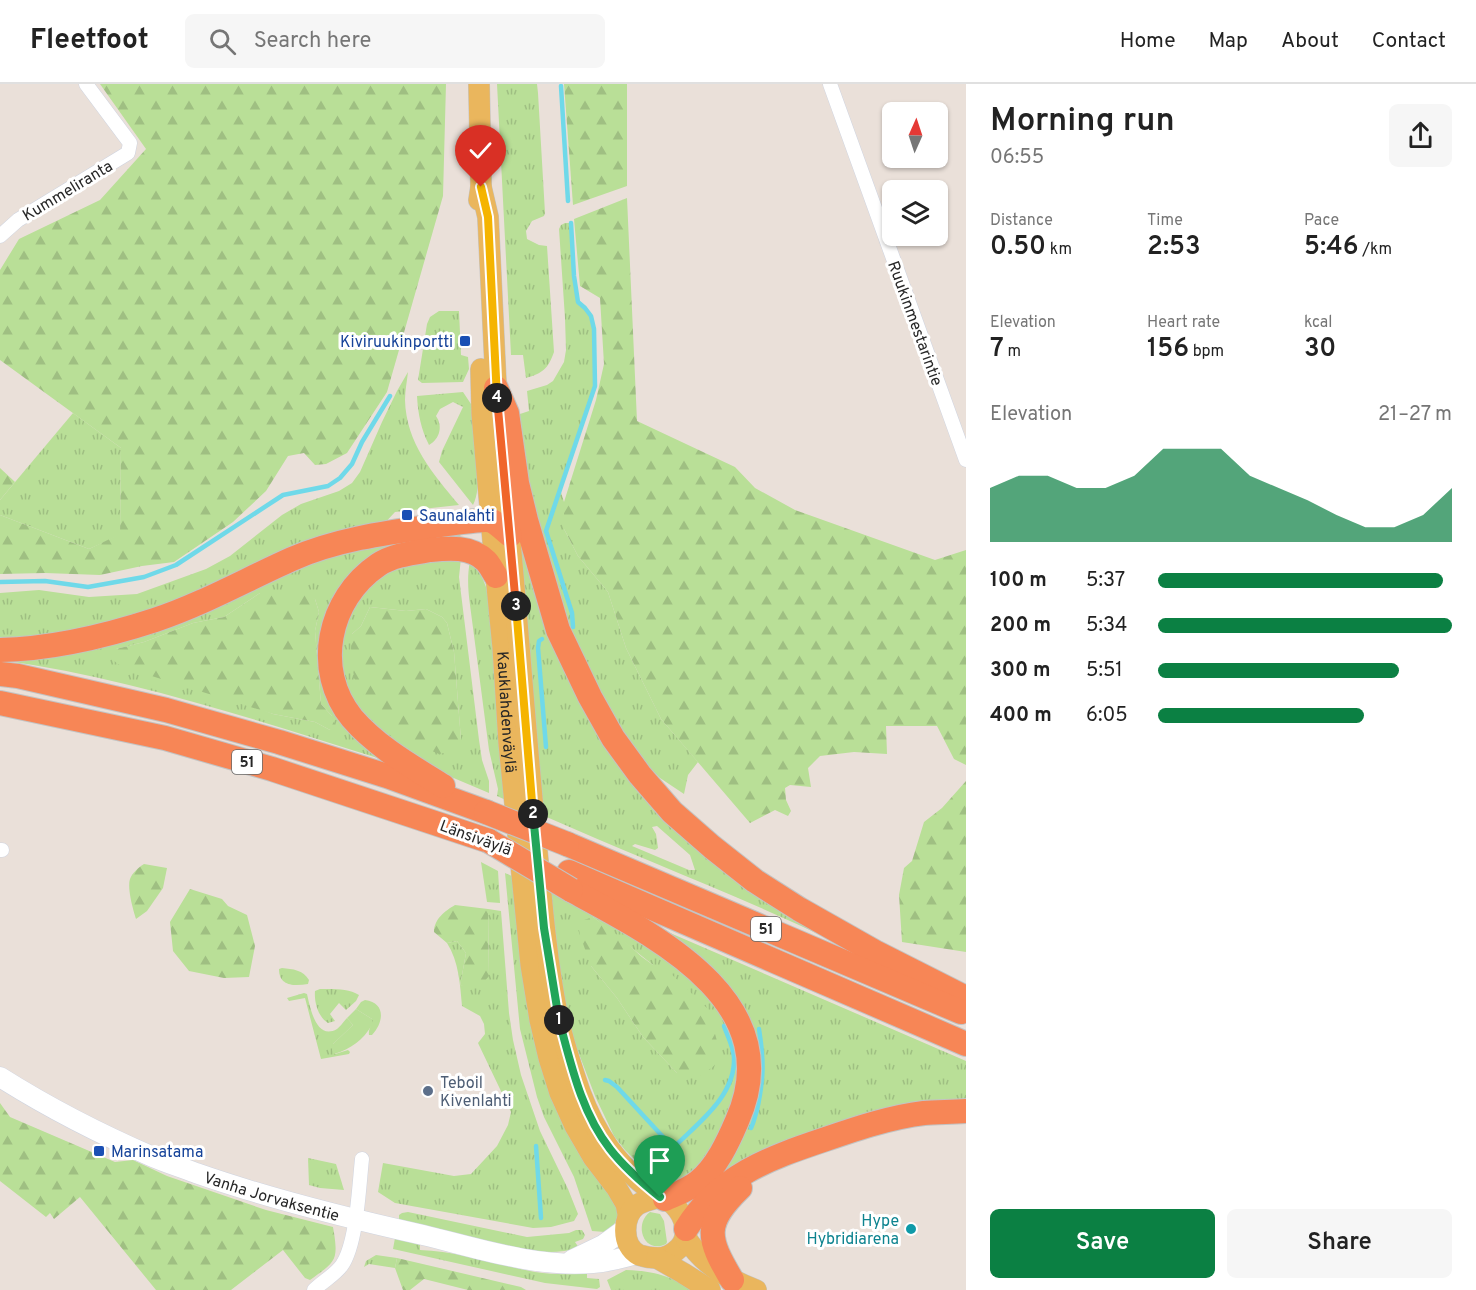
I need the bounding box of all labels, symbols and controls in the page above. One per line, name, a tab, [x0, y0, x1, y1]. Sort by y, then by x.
search box	[185, 14, 605, 68]
text: Fleetfoot	[30, 23, 149, 59]
icon: search	[206, 25, 239, 58]
text: Search here	[254, 28, 371, 55]
text: Home	[1120, 28, 1176, 55]
text: Map	[1209, 28, 1248, 55]
text: About	[1281, 28, 1339, 55]
text: Contact	[1372, 28, 1446, 55]
text: Morning run	[990, 101, 1175, 143]
north arrow	[882, 102, 948, 168]
map controls	[882, 102, 948, 246]
button: share	[1389, 104, 1452, 167]
pin	[455, 125, 506, 187]
icon: check	[464, 134, 497, 167]
text: 06:55	[990, 145, 1044, 171]
street label: Kummeliranta	[19, 157, 117, 226]
button: layers	[882, 180, 948, 246]
text: Distance	[990, 211, 1053, 231]
text: Time	[1147, 211, 1183, 231]
text: Pace	[1304, 211, 1339, 231]
text: 0.50	[990, 231, 1046, 264]
text: 2:53	[1147, 231, 1201, 264]
text: 5:46	[1304, 231, 1358, 264]
text: km	[1046, 240, 1072, 260]
text: /km	[1358, 240, 1392, 260]
street label: Ruukinmestarintie	[882, 258, 946, 389]
text: Elevation	[990, 313, 1056, 333]
text: Heart rate	[1147, 313, 1220, 333]
text: kcal	[1304, 313, 1332, 333]
place label: Kiviruukinportti	[340, 333, 453, 353]
text: 7	[990, 333, 1004, 366]
text: 156	[1147, 333, 1189, 366]
text: 30	[1304, 333, 1336, 366]
marker: Kiviruukinportti	[458, 334, 472, 348]
text: m	[1004, 342, 1021, 362]
text: bpm	[1189, 342, 1224, 362]
pin: 4	[482, 383, 512, 413]
text: 4	[492, 388, 502, 408]
text: Elevation	[990, 402, 1072, 428]
text: 21–27 m	[1378, 402, 1452, 428]
place label: Saunalahti	[419, 507, 495, 527]
marker: Saunalahti	[400, 508, 414, 522]
text: 100 m	[990, 568, 1047, 594]
text: 5:37	[1086, 568, 1125, 594]
pin: 3	[501, 591, 531, 621]
text: 3	[511, 596, 521, 616]
text: 200 m	[990, 613, 1051, 639]
text: 5:34	[1086, 613, 1127, 639]
street label: Kauklahdenväylä	[491, 651, 520, 774]
text: 300 m	[990, 658, 1051, 684]
text: 5:51	[1086, 658, 1123, 684]
text: 400 m	[990, 703, 1052, 729]
text: 6:05	[1086, 703, 1128, 729]
road number: 51	[232, 750, 262, 774]
pin: 2	[518, 799, 548, 829]
text: 2	[528, 804, 538, 824]
street label: Länsiväylä	[437, 817, 514, 861]
road number: 51	[751, 917, 781, 941]
pin: 1	[544, 1005, 574, 1035]
text: 1	[556, 1010, 562, 1030]
place label: Teboil Kivenlahti	[440, 1074, 512, 1112]
marker: Teboil Kivenlahti	[421, 1084, 435, 1098]
pin	[634, 1135, 685, 1197]
place label: Marinsatama	[111, 1143, 203, 1163]
marker: Marinsatama	[92, 1144, 106, 1158]
icon: arrive	[643, 1144, 676, 1177]
street label: Vanha Jorvaksentie	[201, 1168, 341, 1227]
button: Save	[990, 1209, 1215, 1278]
button: Share	[1227, 1209, 1452, 1278]
place label: Hype Hybridiarena	[806, 1212, 899, 1250]
marker: Hype Hybridiarena	[904, 1222, 918, 1236]

